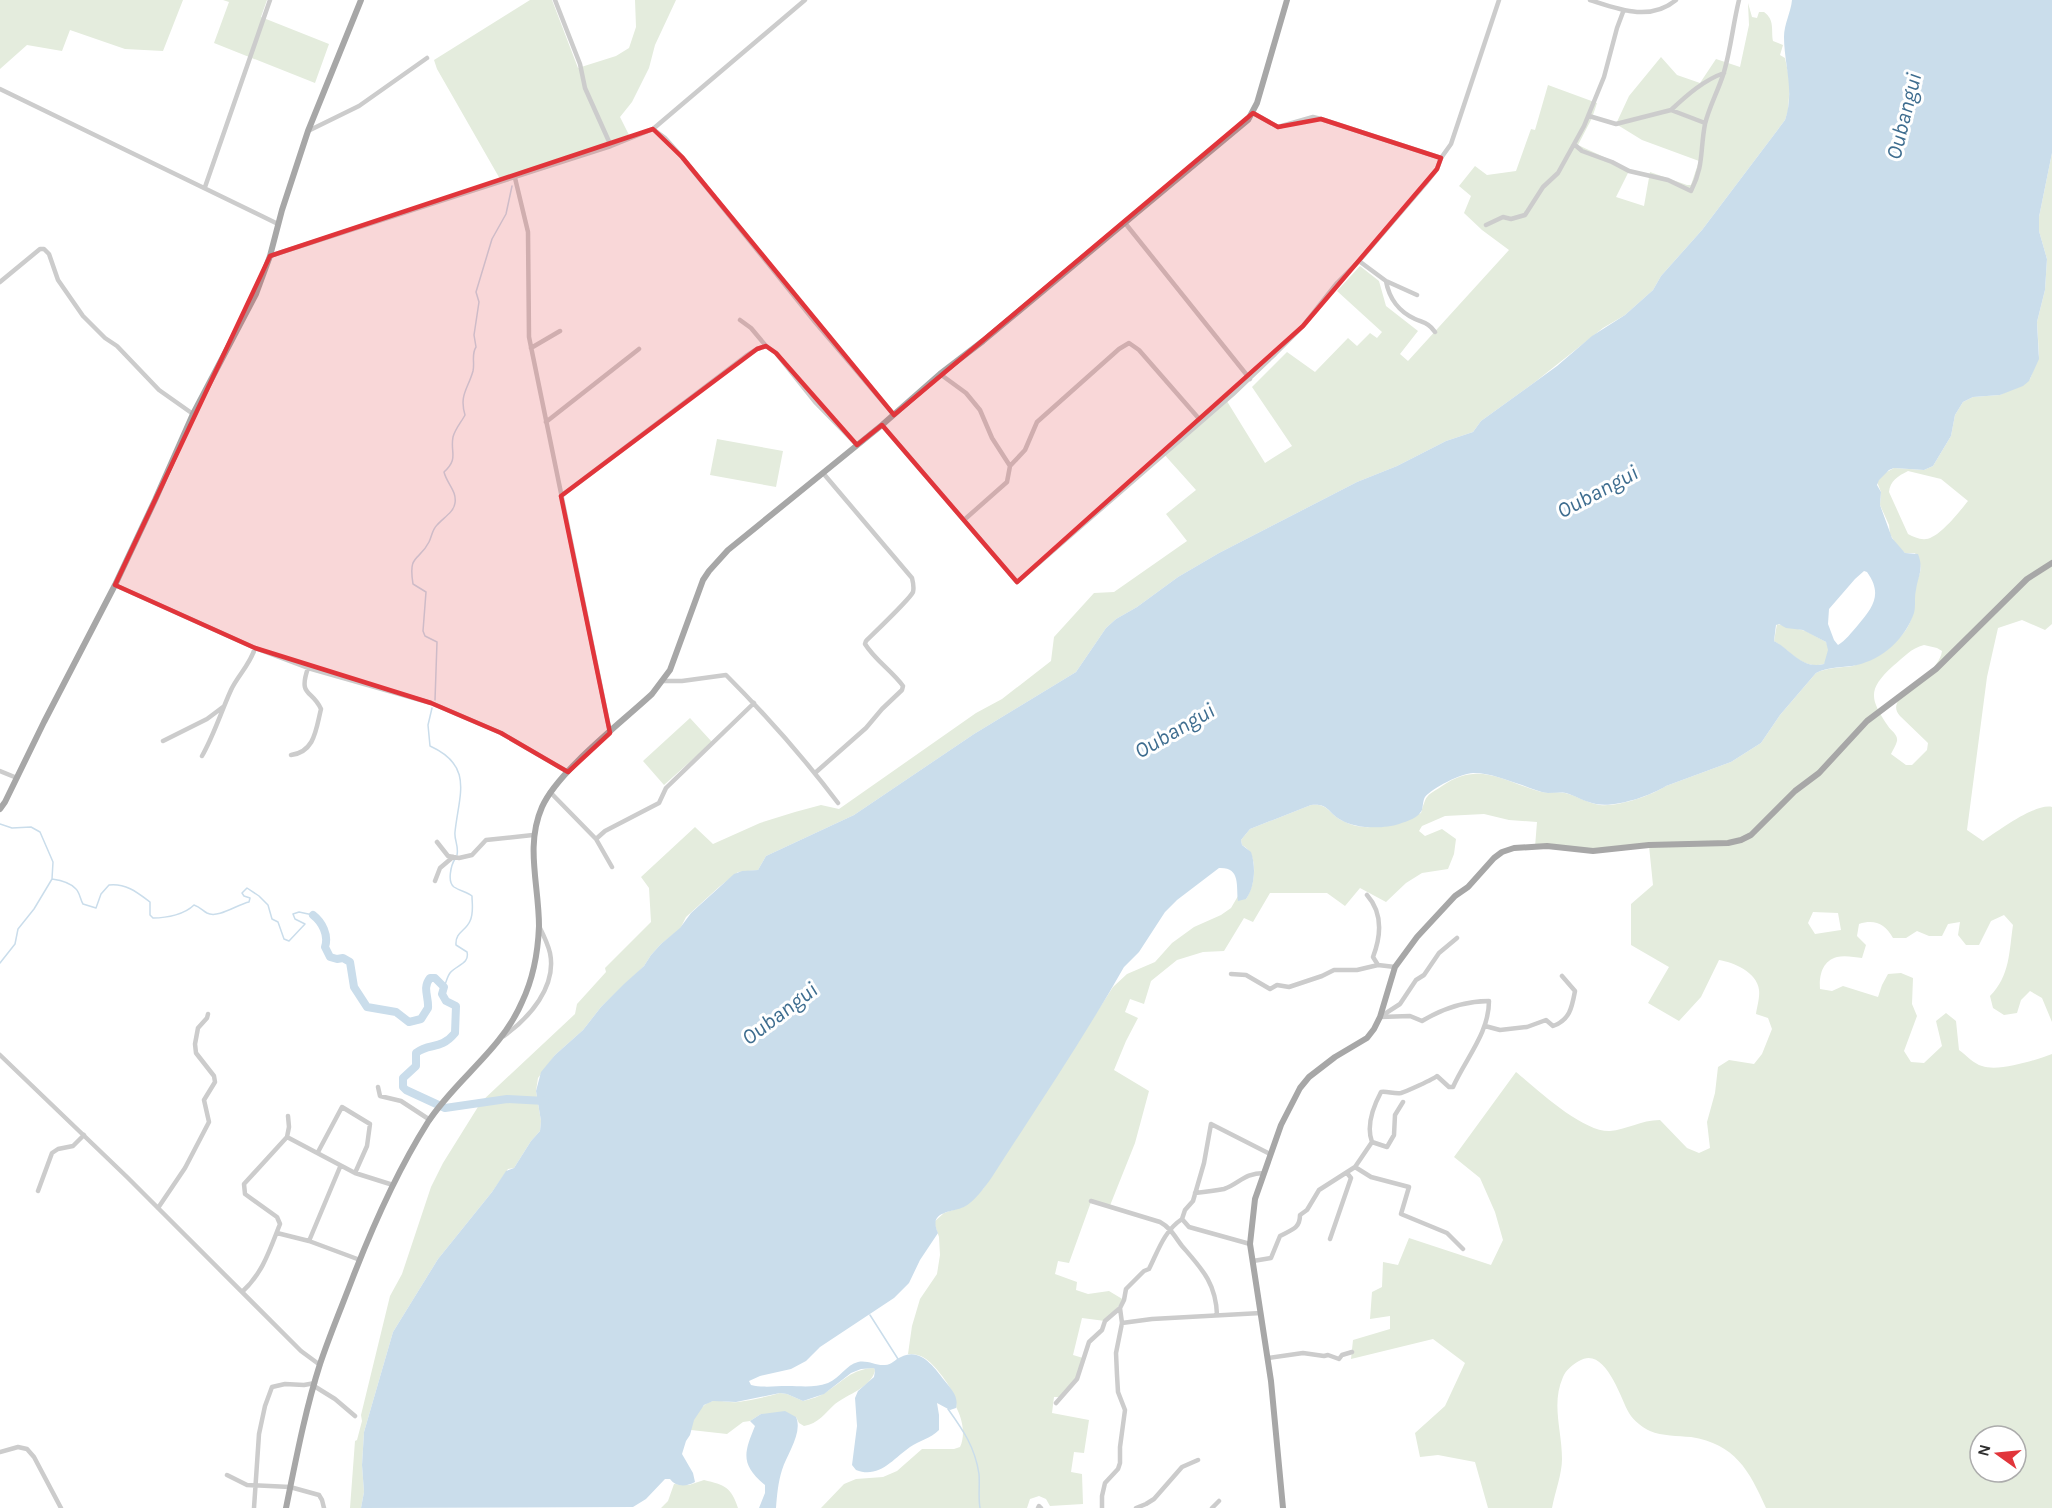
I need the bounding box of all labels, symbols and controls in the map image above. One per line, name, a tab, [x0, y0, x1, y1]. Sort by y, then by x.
water label: Oubangui	[1881, 70, 1927, 162]
water label: Oubangui	[1552, 460, 1643, 524]
water label: Oubangui	[1130, 697, 1219, 764]
water label: Oubangui	[736, 977, 823, 1051]
north arrow	[1968, 1424, 2028, 1484]
text: N	[1973, 1442, 1995, 1458]

